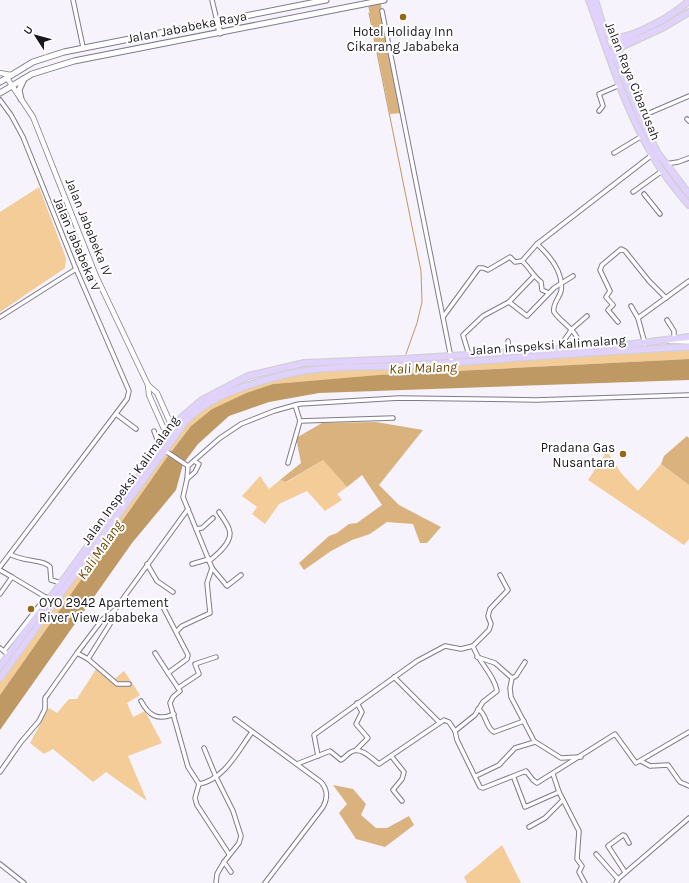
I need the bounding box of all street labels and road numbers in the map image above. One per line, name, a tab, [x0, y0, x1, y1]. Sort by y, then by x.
street label: Jalan Jababeka Raya	[126, 8, 248, 46]
street label: Jalan Raya Cibarusah	[602, 19, 664, 143]
street label: Jalan Jababeka IV	[63, 176, 116, 279]
street label: Jalan Jababeka V	[50, 195, 104, 294]
street label: Jalan Inspeksi Kalimalang	[470, 332, 627, 358]
street label: Jalan Inspeksi Kalimalang	[78, 412, 182, 547]

